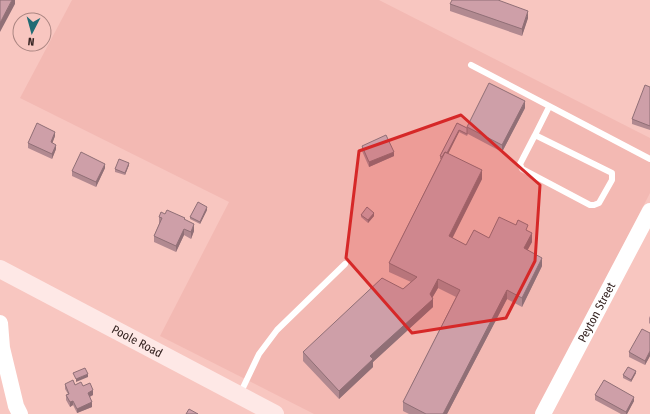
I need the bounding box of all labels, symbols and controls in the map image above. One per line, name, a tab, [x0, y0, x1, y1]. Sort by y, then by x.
north arrow	[12, 12, 52, 52]
text: N	[27, 35, 35, 48]
street label: Peyton Street	[575, 280, 618, 345]
street label: Poole Road	[109, 322, 165, 360]

